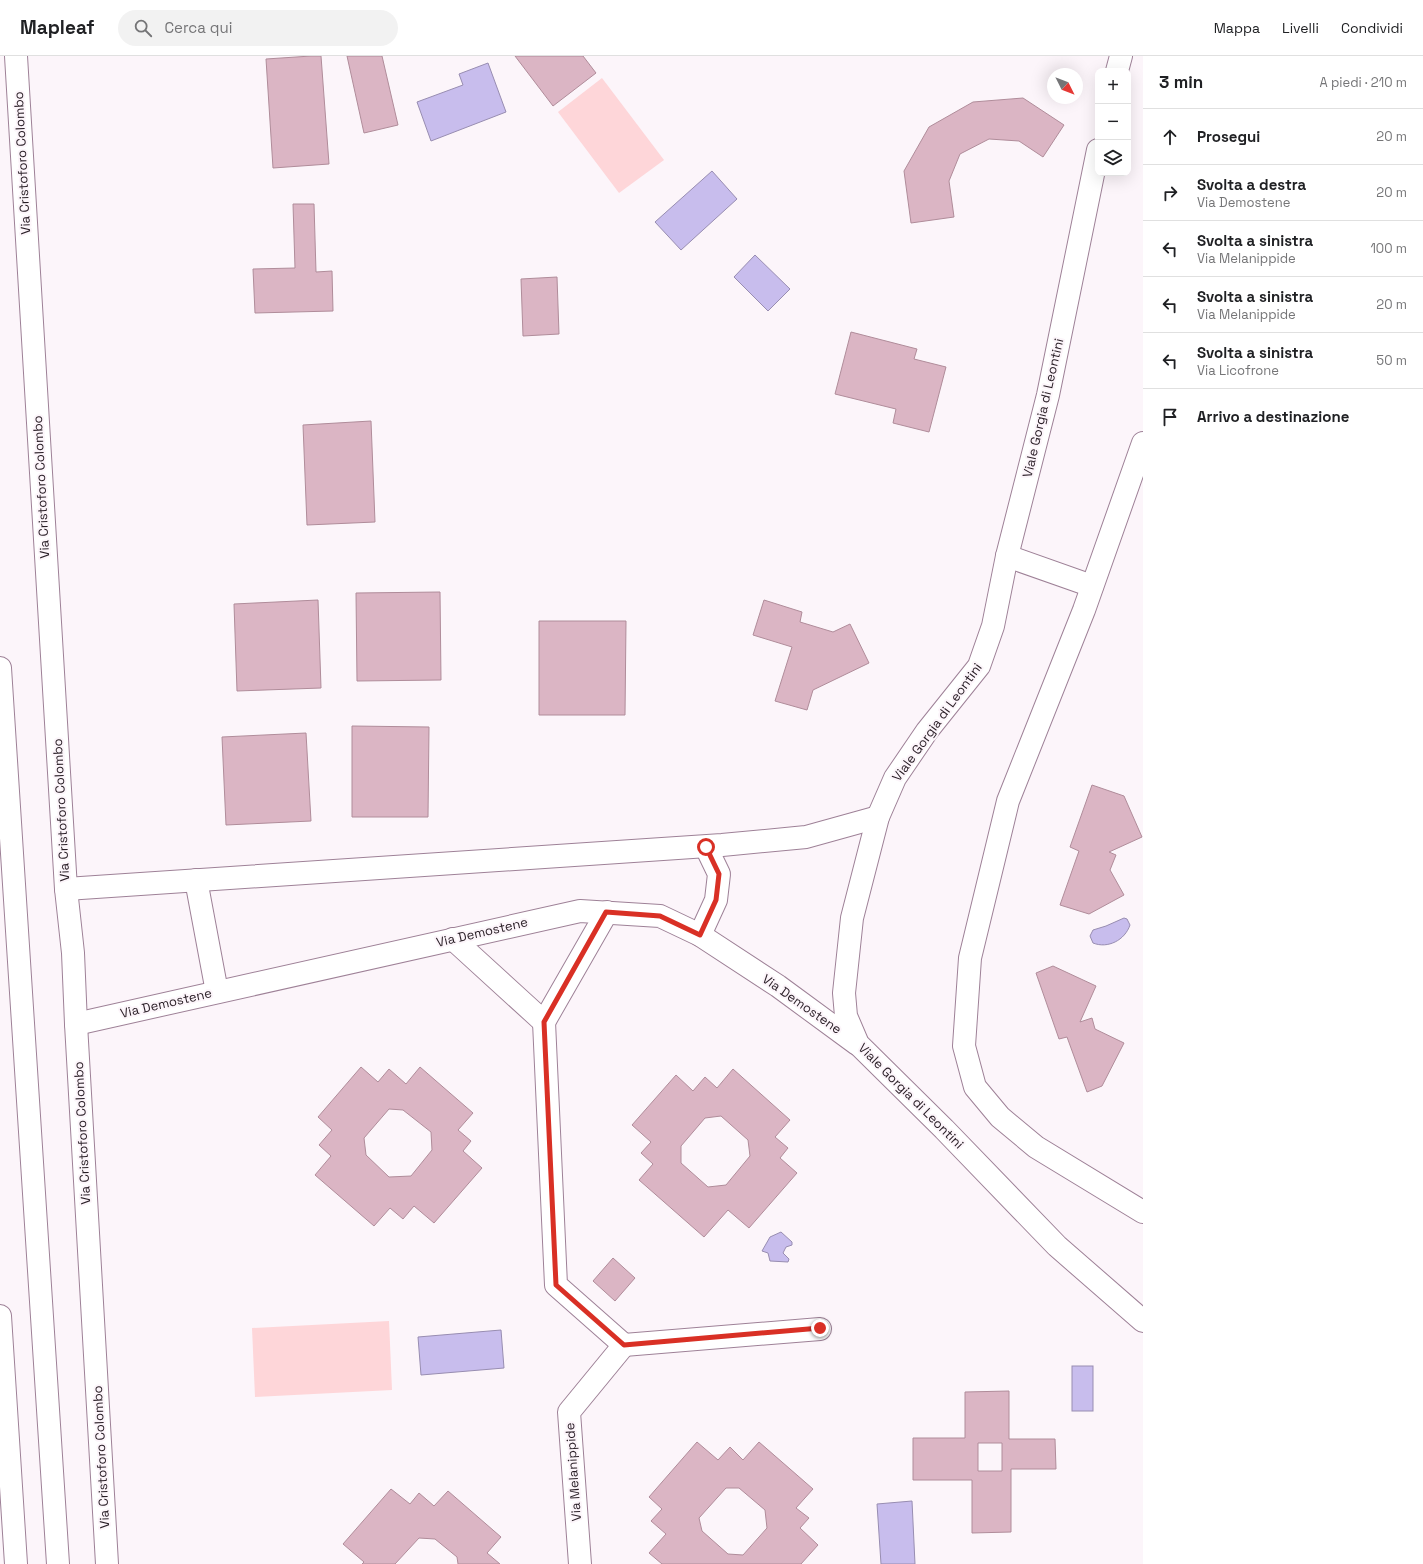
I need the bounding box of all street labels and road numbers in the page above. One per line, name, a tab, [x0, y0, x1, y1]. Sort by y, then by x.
street label: Via Cristoforo Colombo	[10, 91, 34, 235]
street label: Viale Gorgia di Leontini	[1019, 337, 1067, 479]
street label: Via Cristoforo Colombo	[29, 415, 53, 559]
street label: Viale Gorgia di Leontini	[888, 659, 986, 785]
street label: Via Cristoforo Colombo	[49, 738, 73, 882]
street label: Via Demostene	[435, 913, 529, 951]
street label: Via Demostene	[759, 970, 845, 1038]
street label: Via Demostene	[119, 984, 213, 1022]
street label: Viale Gorgia di Leontini	[855, 1040, 967, 1152]
street label: Via Cristoforo Colombo	[70, 1061, 94, 1205]
street label: Via Cristoforo Colombo	[89, 1385, 113, 1529]
street label: Via Melanippide	[561, 1422, 585, 1522]

